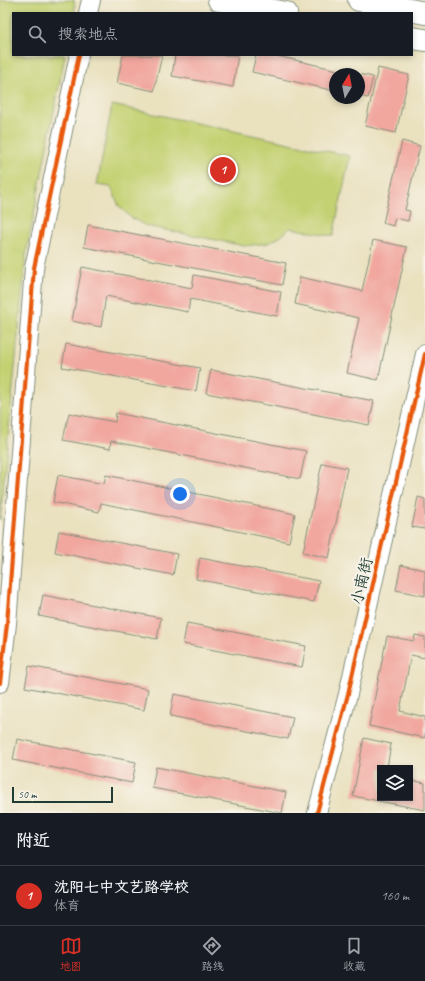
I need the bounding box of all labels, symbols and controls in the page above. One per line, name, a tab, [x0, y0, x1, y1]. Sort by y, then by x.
search box	[12, 12, 413, 56]
icon: search	[26, 23, 48, 45]
text: 搜索地点	[58, 25, 118, 44]
north arrow	[329, 68, 365, 104]
pin: 1	[210, 155, 236, 185]
your location	[170, 484, 190, 504]
street label: 小南街	[347, 556, 377, 607]
map controls	[377, 765, 413, 801]
button: layers	[377, 765, 413, 801]
scale bar	[12, 785, 113, 804]
text: 50 m	[18, 787, 37, 801]
text: 附近	[16, 830, 50, 851]
text: 沈阳七中文艺路学校	[54, 878, 189, 897]
text: 1	[26, 888, 32, 904]
text: 160 m	[381, 888, 409, 904]
text: 体育	[54, 898, 80, 914]
tab: 地图	[60, 935, 82, 973]
tab: 路线	[201, 935, 223, 973]
tab: 收藏	[343, 935, 365, 973]

